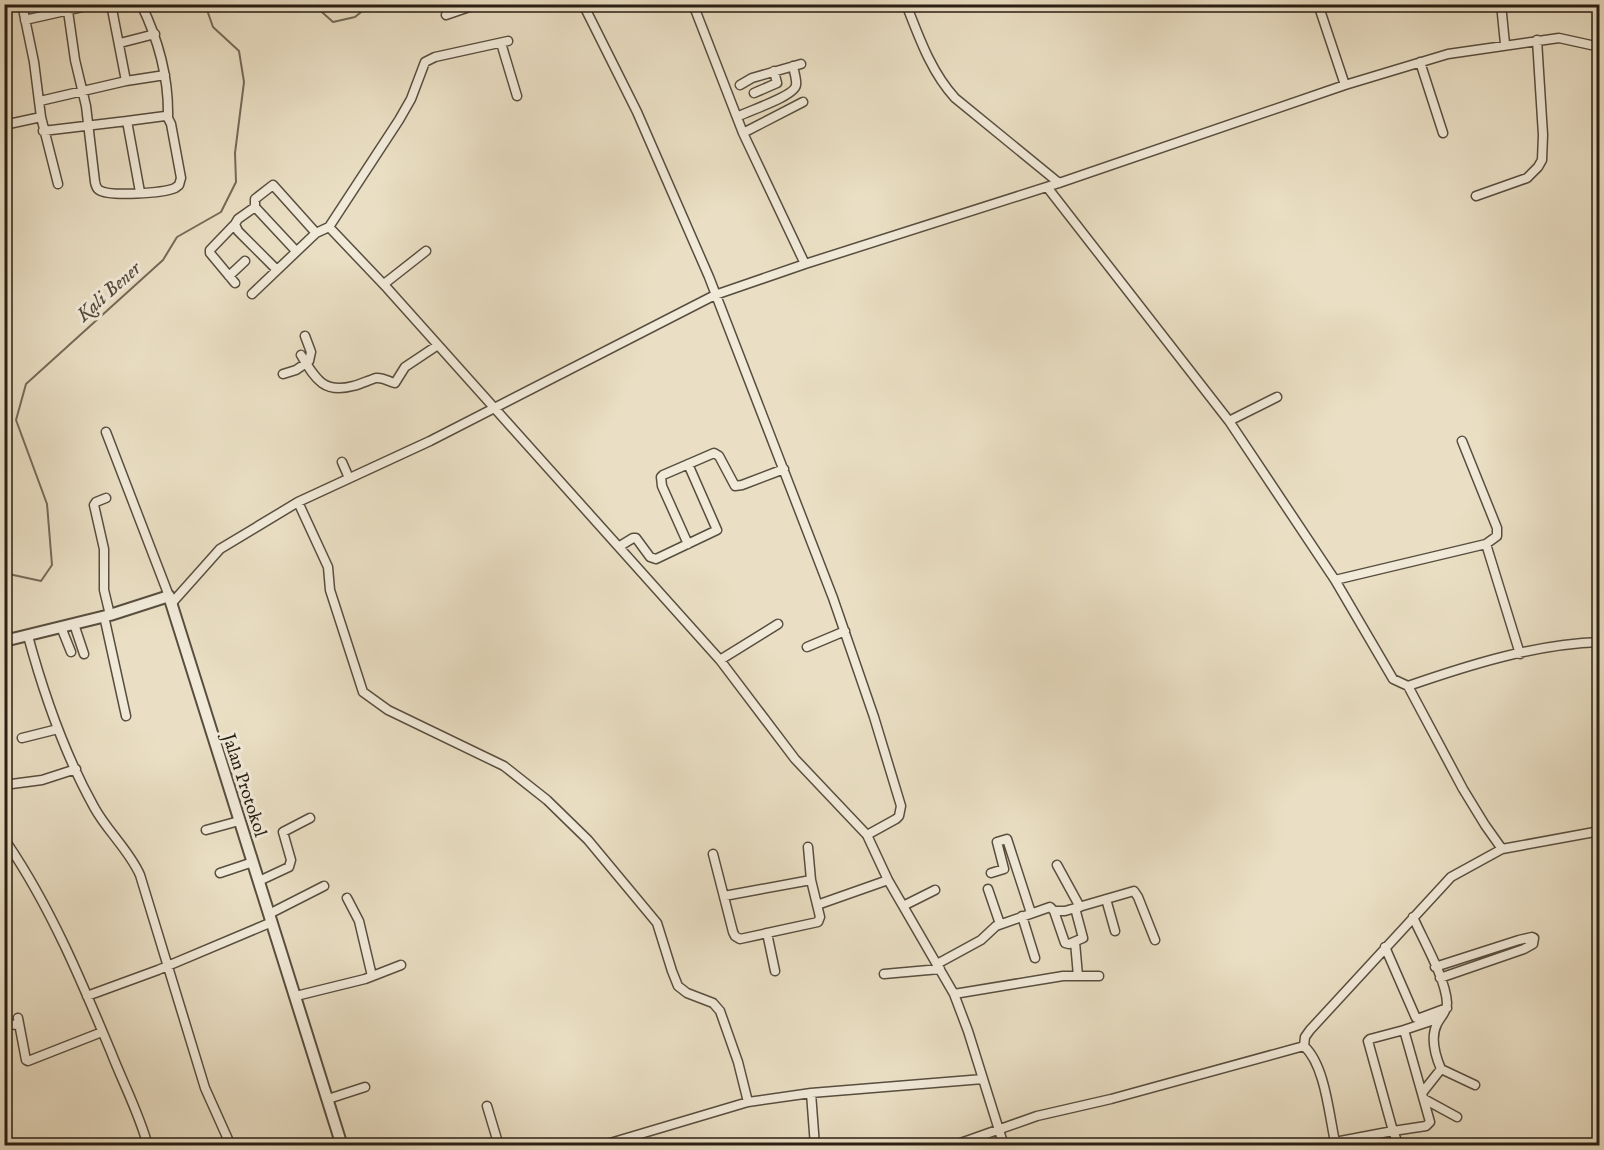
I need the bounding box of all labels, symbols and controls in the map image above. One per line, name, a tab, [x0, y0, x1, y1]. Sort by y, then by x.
water label: Kali Bener	[71, 256, 147, 328]
street label: Jalan Protokol	[215, 729, 271, 840]

